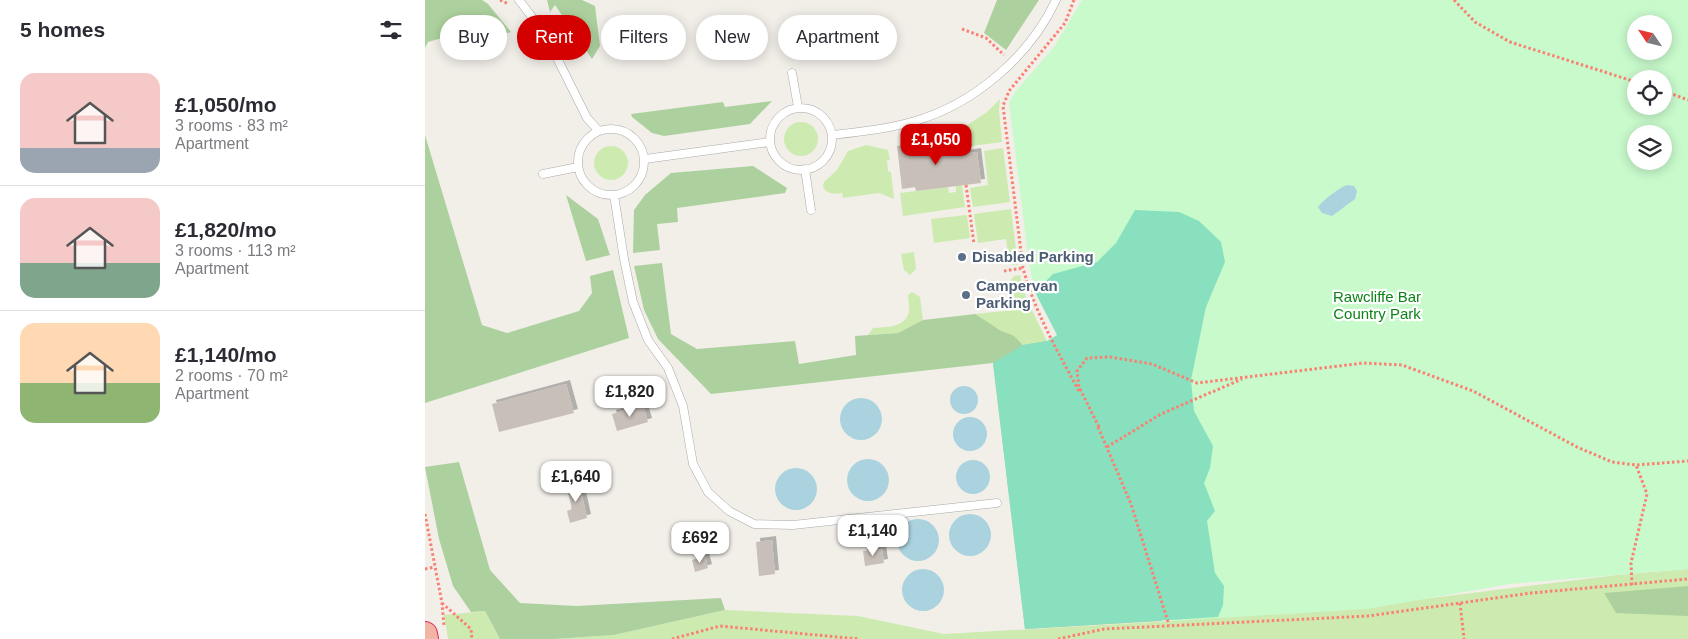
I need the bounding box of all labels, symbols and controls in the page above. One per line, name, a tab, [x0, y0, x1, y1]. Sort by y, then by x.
chip: Buy	[440, 15, 507, 60]
chip: Rent	[517, 15, 591, 60]
chip: Filters	[601, 15, 686, 60]
chip: New	[696, 15, 768, 60]
chip: Apartment	[778, 15, 897, 60]
north arrow	[1627, 15, 1673, 60]
map controls	[1627, 15, 1672, 170]
icon: filters	[377, 16, 405, 44]
text: 5 homes	[20, 18, 105, 41]
button: locate	[1627, 70, 1672, 115]
icon: home	[60, 93, 120, 153]
text: £1,050/mo	[175, 93, 277, 116]
text: 3 rooms · 83 m²	[175, 117, 288, 134]
pin: £1,050	[895, 124, 977, 166]
button: layers	[1627, 125, 1672, 170]
text: £1,050	[912, 131, 960, 148]
text: Apartment	[175, 135, 249, 152]
icon: home	[60, 218, 120, 278]
text: £1,820/mo	[175, 218, 277, 241]
text: 3 rooms · 113 m²	[175, 242, 296, 259]
place label: Disabled Parking	[972, 248, 1094, 265]
marker: Disabled Parking	[956, 251, 968, 263]
text: Apartment	[175, 260, 249, 277]
place label: Campervan Parking	[976, 277, 1058, 311]
park label: Rawcliffe Bar Country Park	[1333, 288, 1421, 322]
marker: Campervan Parking	[960, 289, 972, 301]
icon: home	[60, 343, 120, 403]
text: £1,140/mo	[175, 343, 277, 366]
text: 2 rooms · 70 m²	[175, 367, 288, 384]
pin: £1,820	[589, 376, 671, 418]
text: £1,820	[606, 383, 654, 400]
text: Apartment	[175, 385, 249, 402]
pin: £1,640	[535, 460, 617, 503]
text: £1,640	[552, 468, 600, 485]
pin: £1,140	[832, 514, 914, 557]
pin: £692	[670, 522, 730, 564]
text: £1,140	[849, 522, 897, 539]
text: £692	[682, 529, 718, 546]

